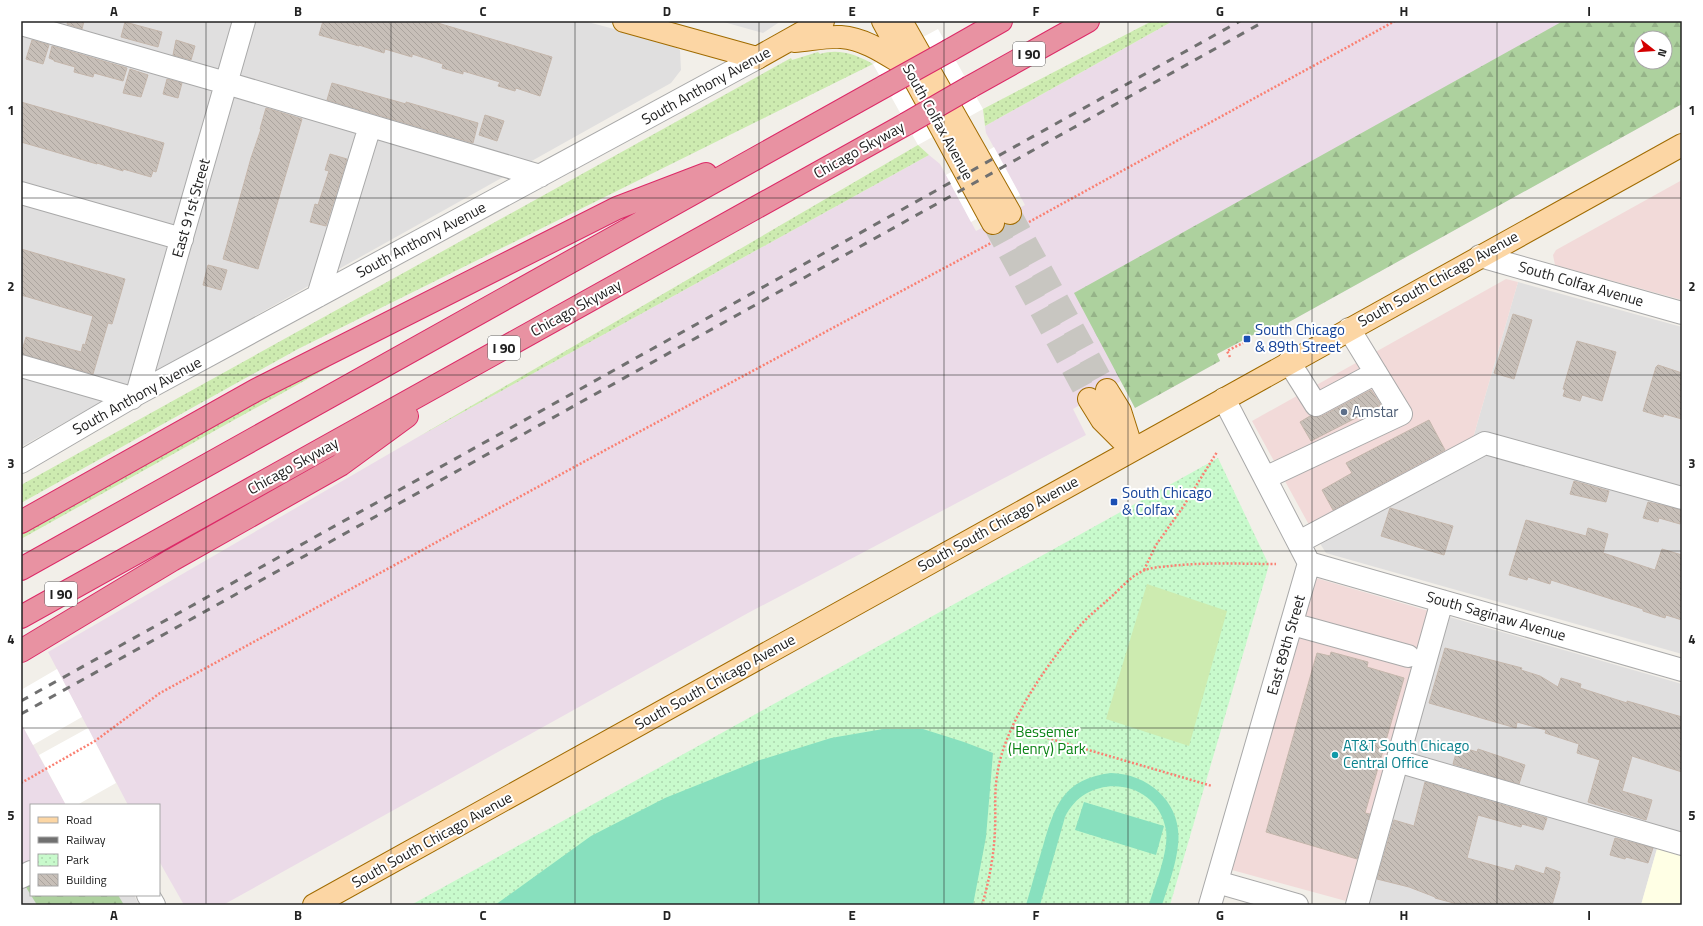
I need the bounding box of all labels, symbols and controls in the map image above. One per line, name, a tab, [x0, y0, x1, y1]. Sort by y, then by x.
text: A	[110, 1, 118, 21]
text: B	[294, 1, 302, 21]
text: C	[479, 1, 487, 21]
text: D	[663, 1, 671, 21]
text: E	[848, 1, 856, 21]
text: F	[1033, 1, 1040, 21]
text: G	[1216, 1, 1224, 21]
text: H	[1400, 1, 1408, 21]
text: I	[1587, 1, 1591, 21]
north arrow	[1633, 30, 1673, 70]
street label: South Anthony Avenue	[637, 41, 774, 131]
road number: I 90	[1013, 42, 1045, 66]
text: N	[1654, 47, 1671, 59]
street label: South Colfax Avenue	[897, 60, 980, 184]
text: 1	[7, 100, 15, 120]
text: 1	[1688, 100, 1696, 120]
street label: Chicago Skyway	[809, 115, 909, 184]
street label: East 91st Street	[165, 155, 216, 260]
street label: South Anthony Avenue	[352, 196, 490, 284]
street label: South South Chicago Avenue	[1353, 225, 1522, 332]
street label: South Colfax Avenue	[1516, 255, 1647, 312]
street label: Chicago Skyway	[526, 273, 626, 342]
text: 2	[7, 276, 15, 296]
text: 2	[1688, 276, 1696, 296]
place label: South Chicago & 89th Street	[1255, 318, 1345, 358]
marker: South Chicago & 89th Street	[1242, 334, 1252, 344]
road number: I 90	[488, 336, 520, 360]
street label: South Anthony Avenue	[68, 351, 205, 441]
place label: Amstar	[1352, 400, 1398, 423]
marker: Amstar	[1339, 407, 1349, 417]
street label: Chicago Skyway	[243, 431, 343, 500]
text: 3	[7, 453, 15, 473]
text: 3	[1688, 453, 1696, 473]
street label: South South Chicago Avenue	[913, 470, 1082, 577]
place label: South Chicago & Colfax	[1122, 481, 1212, 521]
marker: South Chicago & Colfax	[1109, 497, 1119, 507]
road number: I 90	[45, 582, 77, 606]
street label: South Saginaw Avenue	[1424, 585, 1569, 646]
street label: East 89th Street	[1260, 591, 1311, 698]
street label: South South Chicago Avenue	[630, 628, 799, 735]
text: 4	[7, 629, 15, 649]
text: 4	[1688, 629, 1696, 649]
park label: Bessemer (Henry) Park	[1008, 720, 1086, 760]
place label: AT&T South Chicago Central Office	[1343, 734, 1470, 774]
marker: AT&T South Chicago Central Office	[1330, 750, 1340, 760]
street label: South South Chicago Avenue	[347, 786, 516, 893]
legend	[30, 804, 160, 896]
text: 5	[7, 805, 15, 825]
text: 5	[1688, 805, 1696, 825]
text: Road	[66, 810, 92, 829]
text: Railway	[66, 830, 106, 849]
text: Park	[66, 850, 89, 869]
text: Building	[66, 870, 107, 889]
text: A	[110, 905, 118, 925]
text: B	[294, 905, 302, 925]
text: C	[479, 905, 487, 925]
text: D	[663, 905, 671, 925]
text: E	[848, 905, 856, 925]
text: F	[1033, 905, 1040, 925]
text: G	[1216, 905, 1224, 925]
text: H	[1400, 905, 1408, 925]
text: I	[1587, 905, 1591, 925]

